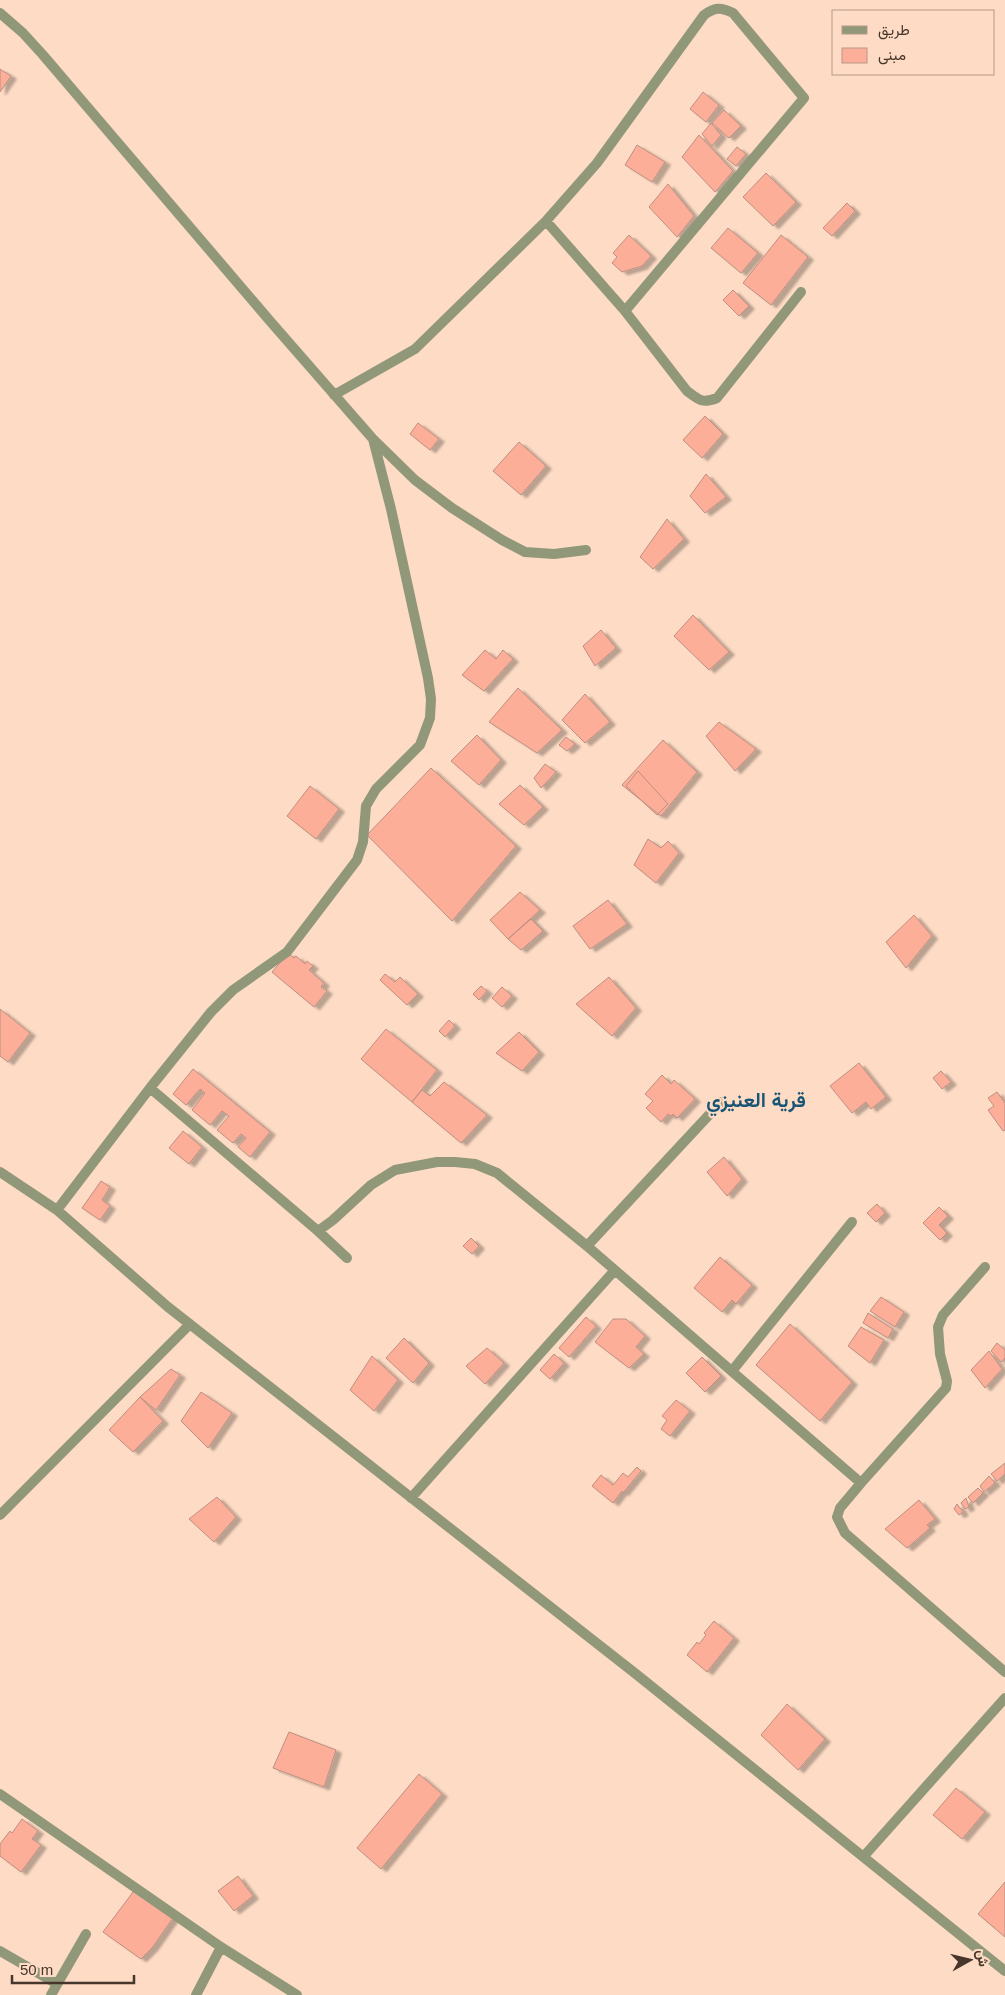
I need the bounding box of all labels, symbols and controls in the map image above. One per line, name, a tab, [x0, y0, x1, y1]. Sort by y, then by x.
legend	[832, 10, 995, 75]
text: طريق	[878, 21, 910, 40]
text: مبنى	[878, 46, 906, 65]
district label: قرية العنيزي	[706, 1089, 806, 1117]
north arrow	[945, 1935, 995, 1985]
text: ش	[973, 1949, 992, 1968]
scale bar	[12, 1952, 135, 1984]
text: 50 m	[20, 1961, 53, 1978]

